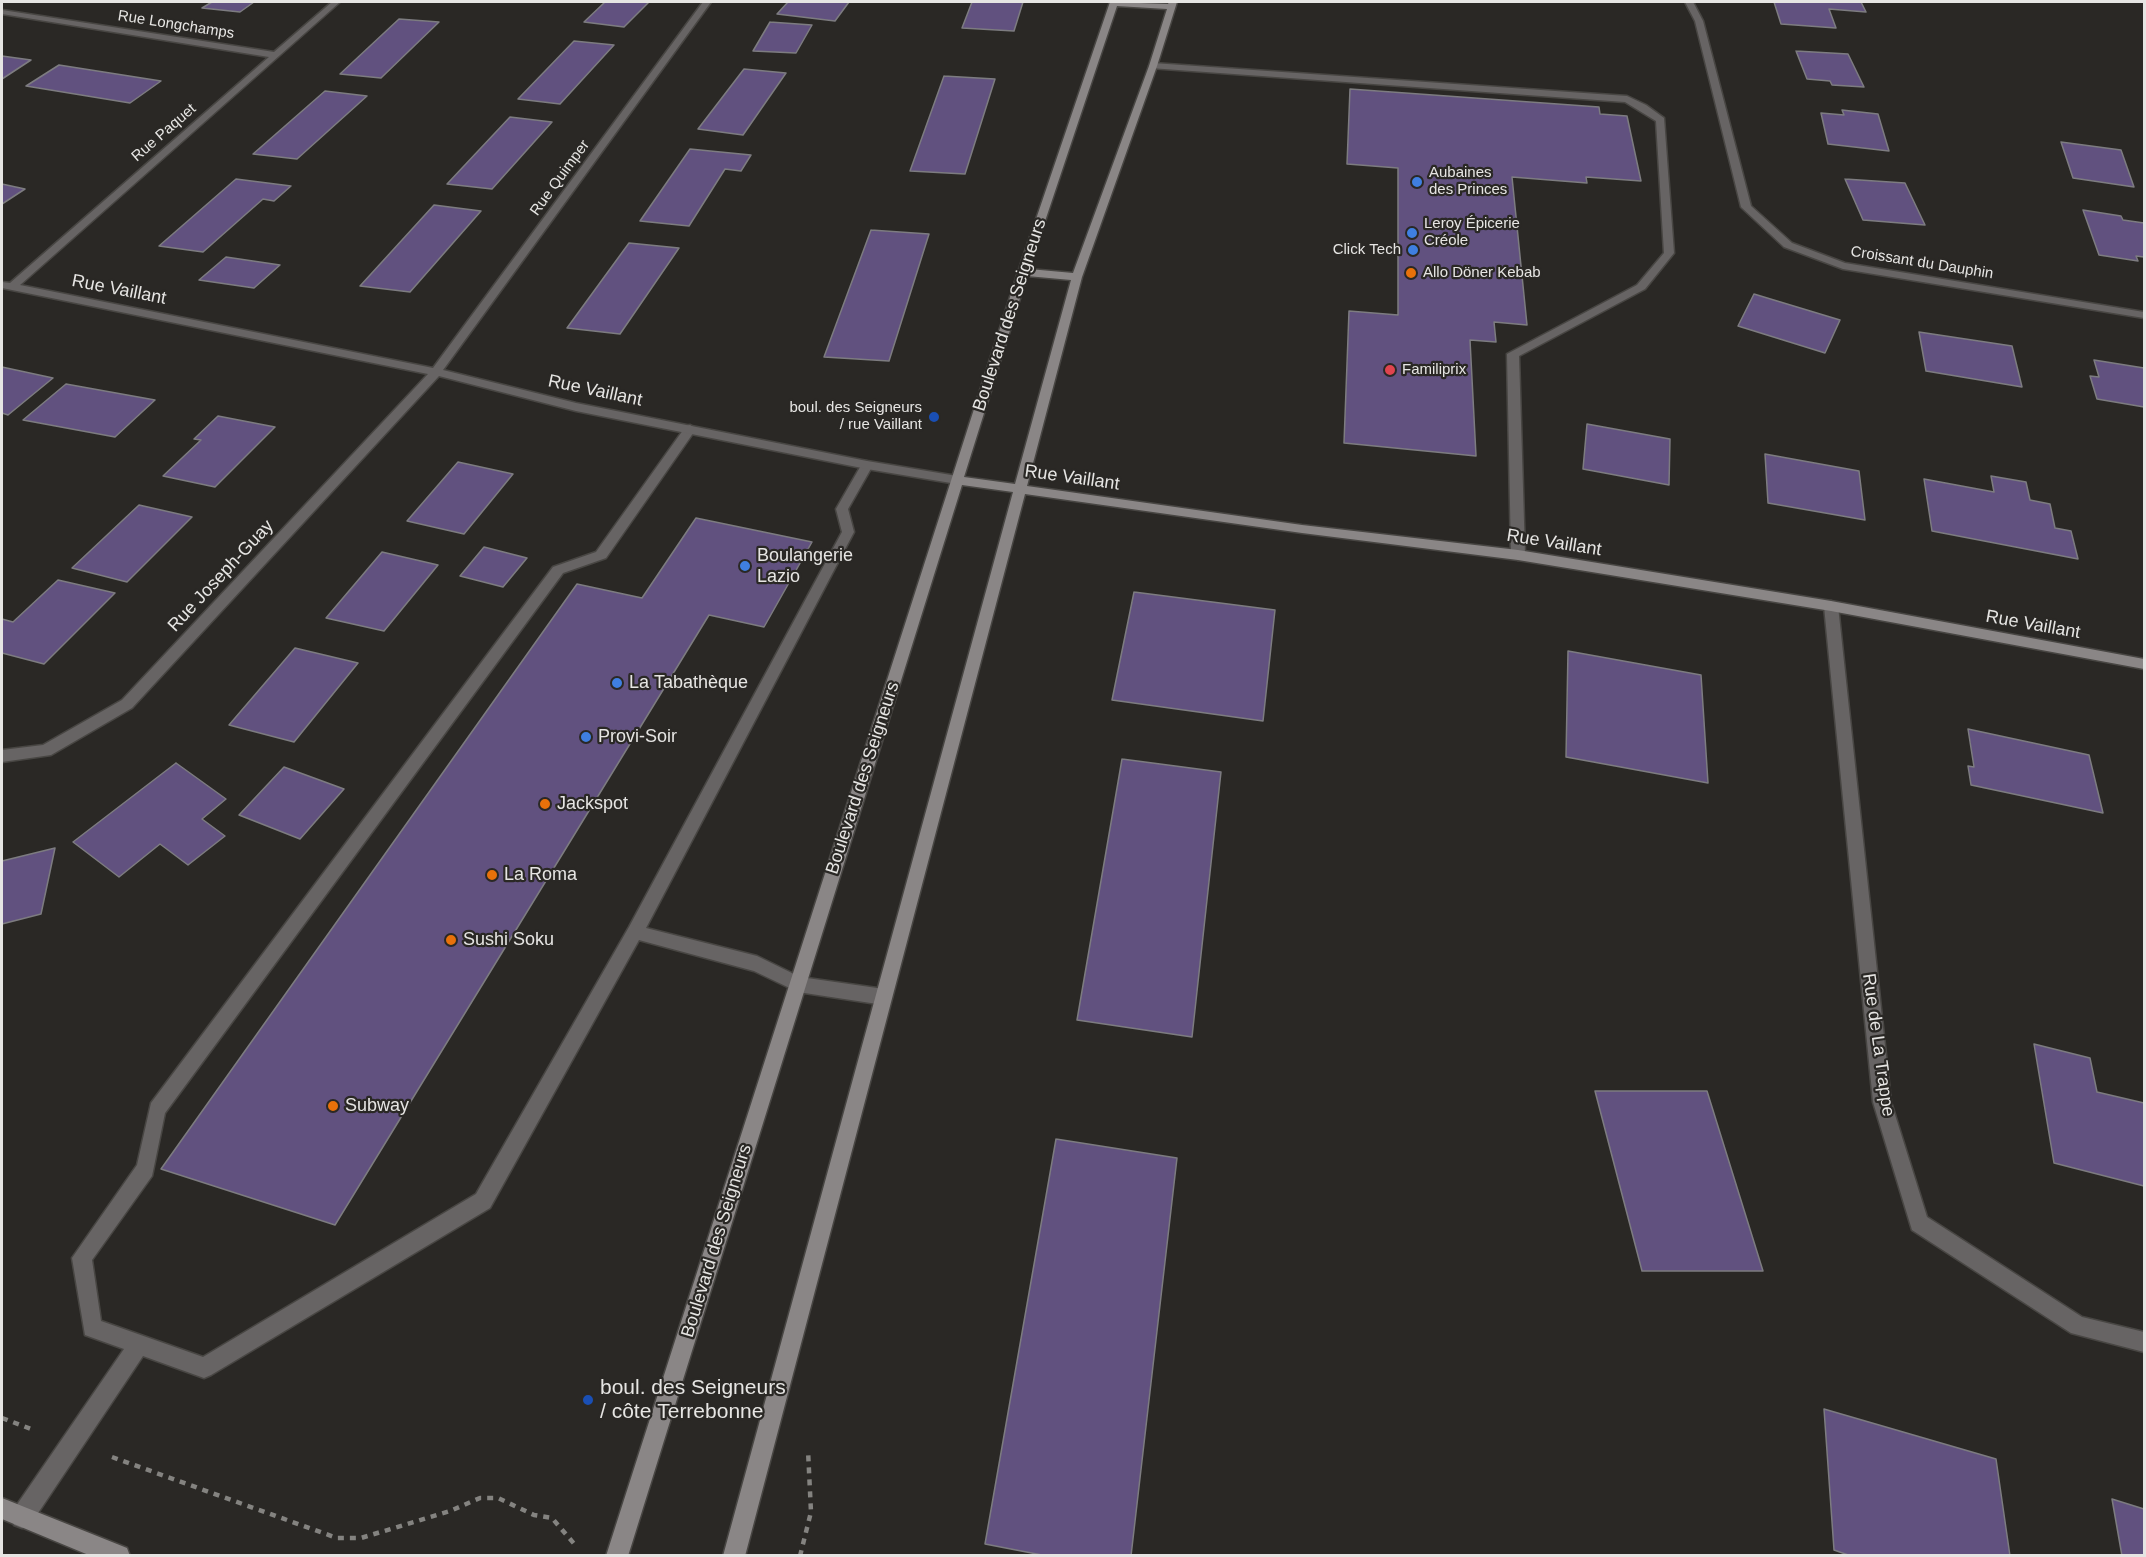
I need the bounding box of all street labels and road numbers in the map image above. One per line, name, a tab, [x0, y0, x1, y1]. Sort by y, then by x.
street label: Rue Longchamps	[117, 7, 235, 43]
street label: Rue Paquet	[128, 100, 200, 166]
street label: Rue Quimper	[527, 137, 593, 219]
street label: Boulevard des Seigneurs	[969, 216, 1051, 414]
street label: Croissant du Dauphin	[1849, 243, 1995, 283]
street label: Rue Vaillant	[70, 270, 168, 310]
street label: Rue Vaillant	[546, 370, 644, 412]
street label: Rue Vaillant	[1023, 461, 1121, 495]
street label: Rue Joseph-Guay	[164, 516, 278, 636]
street label: Rue Vaillant	[1505, 525, 1603, 561]
street label: Rue Vaillant	[1984, 606, 2082, 644]
street label: Boulevard des Seigneurs	[822, 679, 904, 877]
street label: Rue de La Trappe	[1857, 972, 1899, 1118]
street label: Boulevard des Seigneurs	[677, 1142, 757, 1340]

